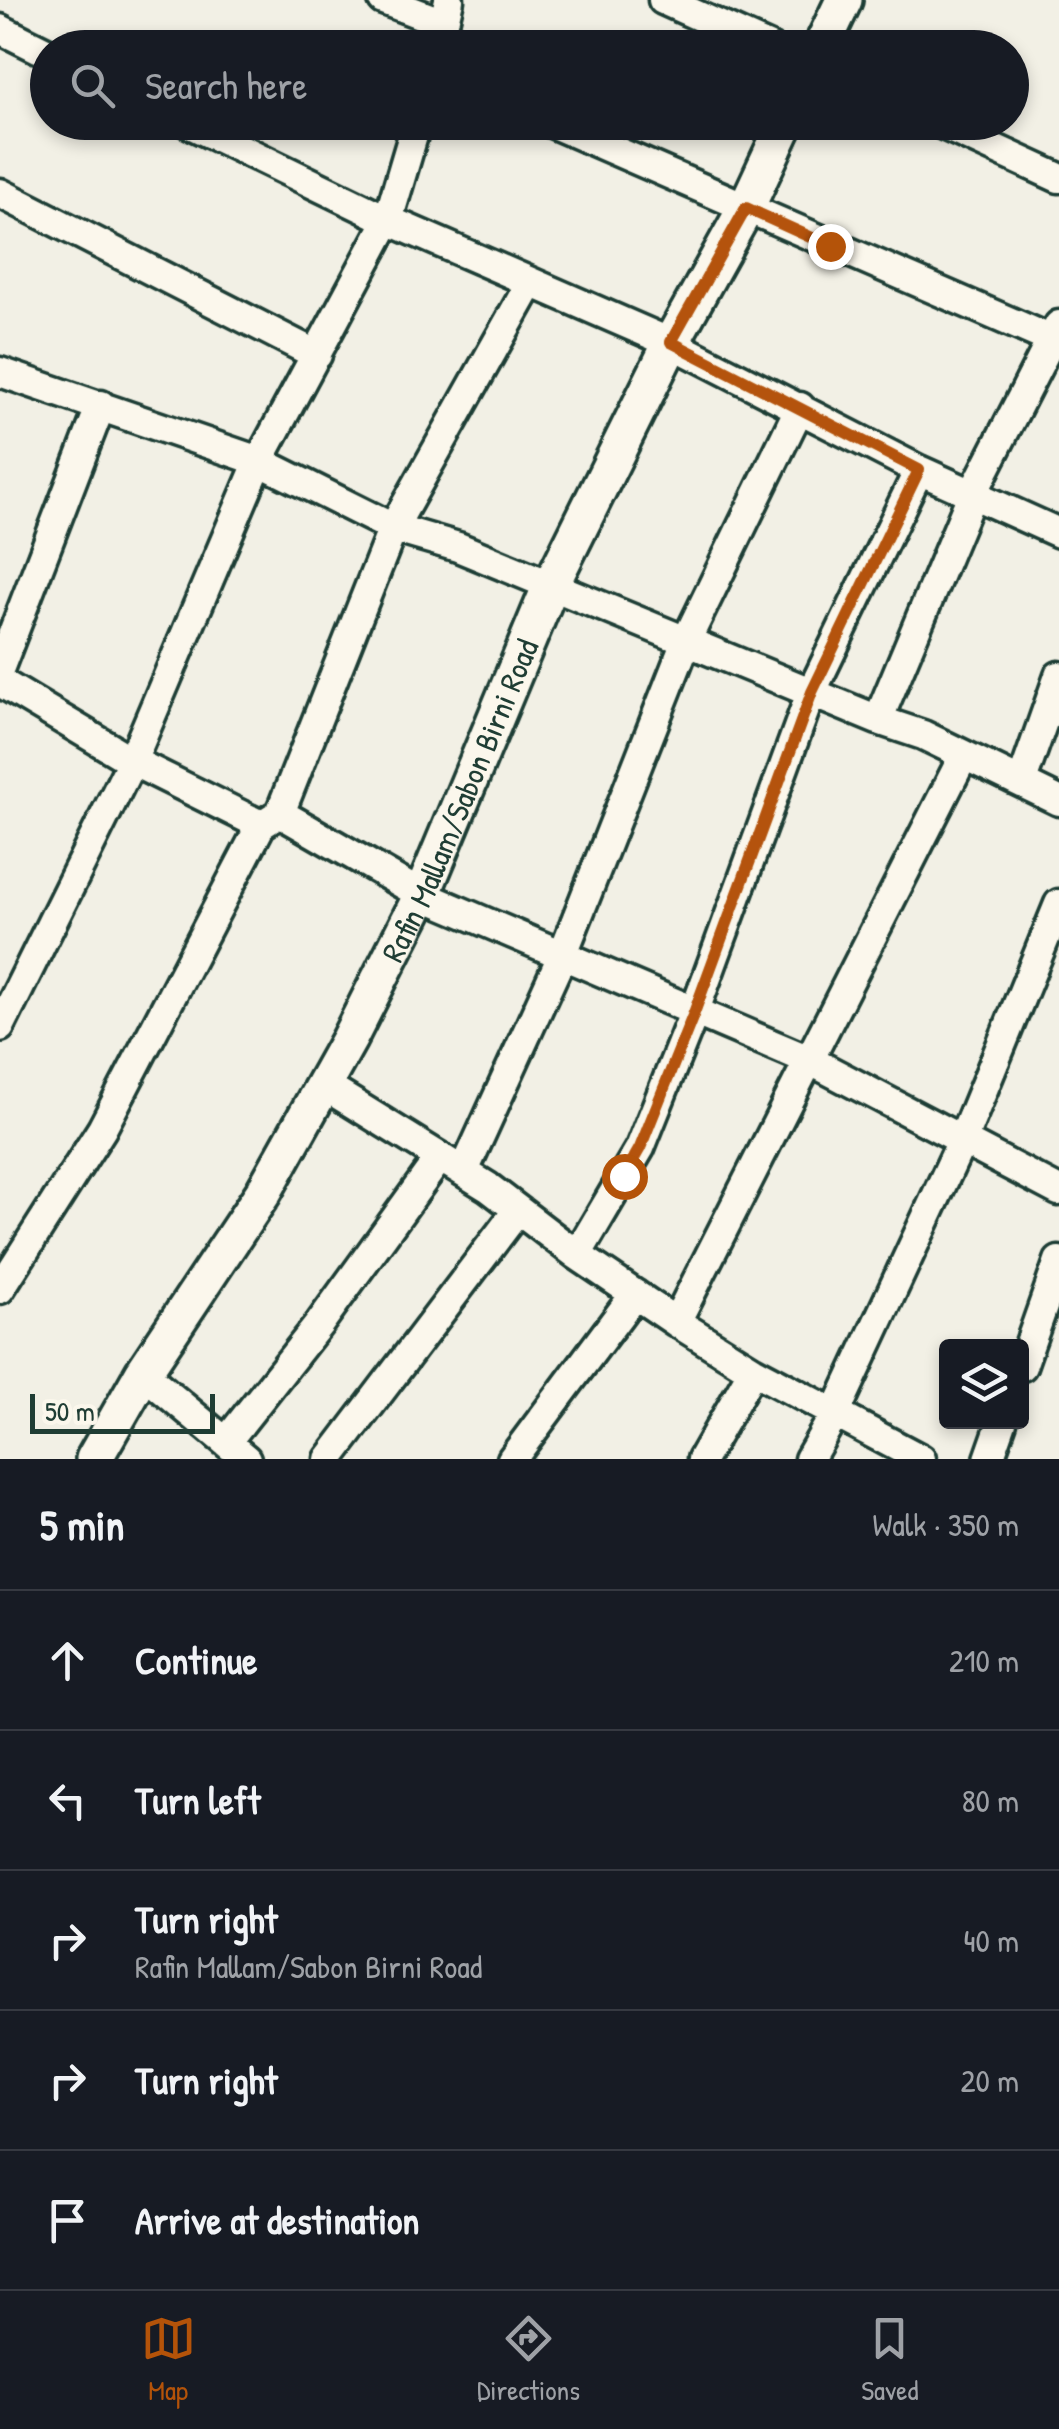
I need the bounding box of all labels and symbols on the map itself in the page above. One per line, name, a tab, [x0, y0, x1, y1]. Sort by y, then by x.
route end	[808, 224, 854, 270]
street label: Rafin Mallam/Sabon Birni Road	[370, 632, 548, 969]
route start	[602, 1154, 648, 1200]
scale bar	[30, 1389, 215, 1434]

